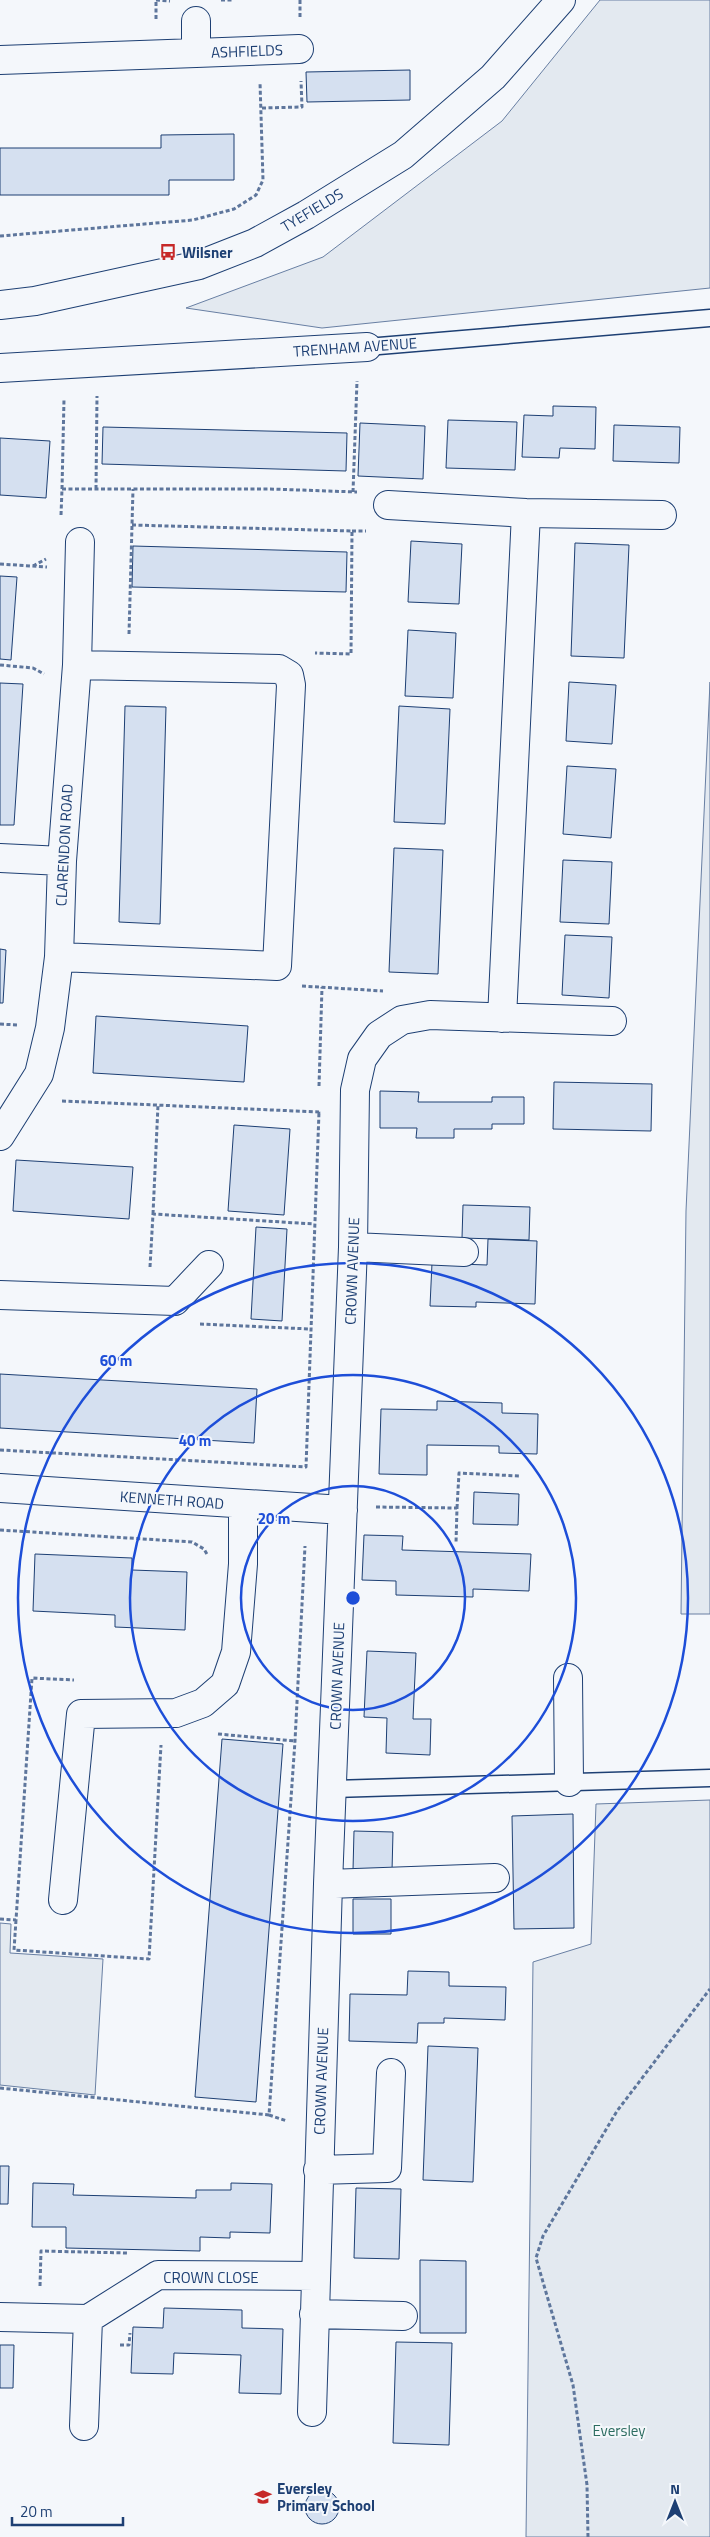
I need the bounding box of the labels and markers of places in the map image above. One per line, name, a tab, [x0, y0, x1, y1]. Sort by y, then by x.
place label: Wilsner	[182, 241, 233, 264]
bus stop icon: Wilsner	[158, 242, 178, 262]
centre of rings	[344, 1589, 362, 1607]
place label: Eversley Primary School	[277, 2477, 375, 2517]
school or university icon: Eversley Primary School	[253, 2487, 273, 2507]

